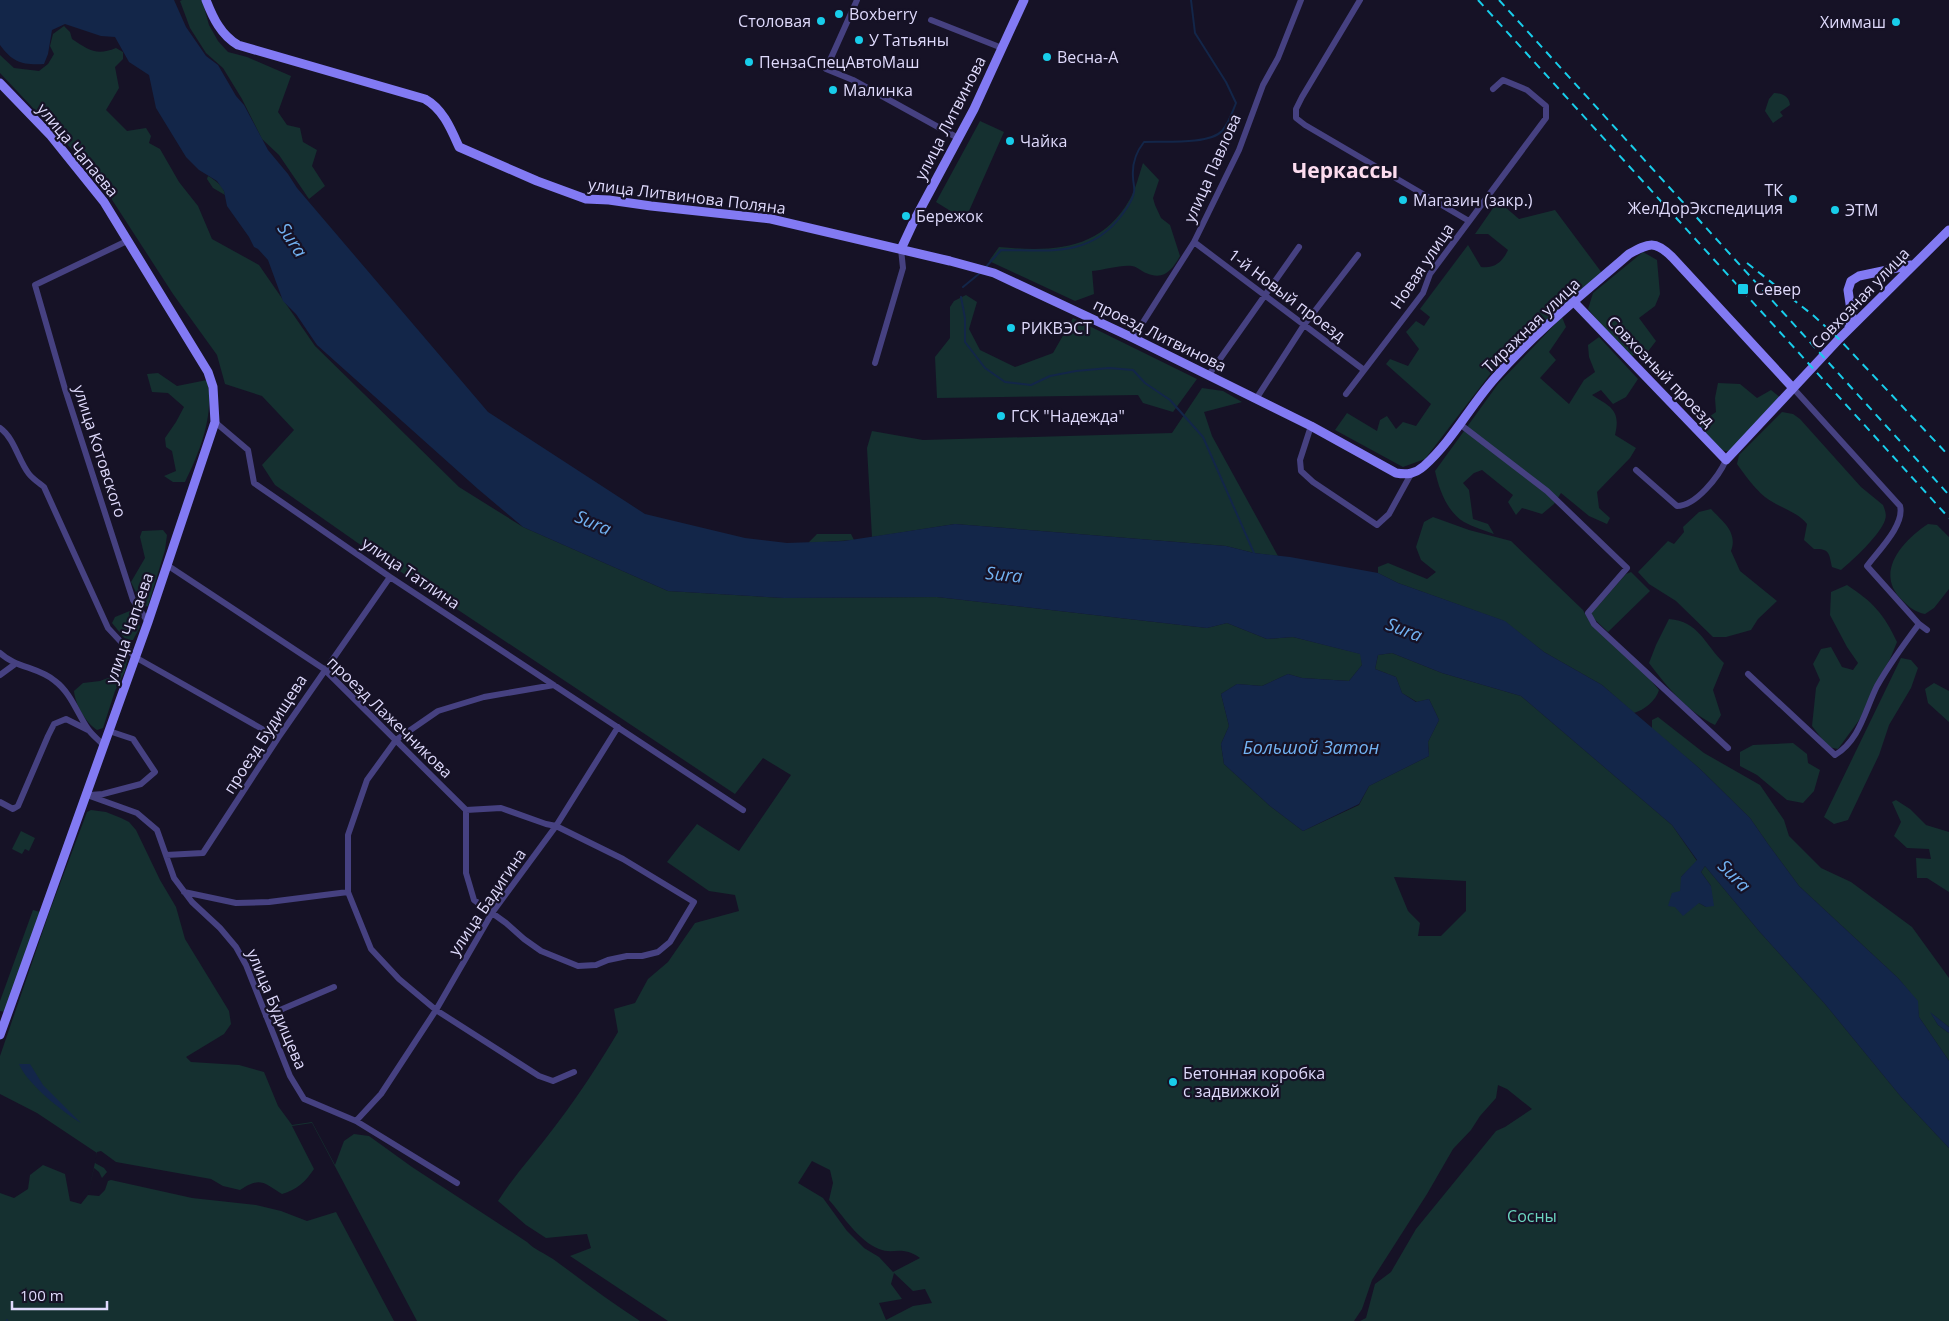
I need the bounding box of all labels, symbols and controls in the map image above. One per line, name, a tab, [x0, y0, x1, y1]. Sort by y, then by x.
place label: Boxberry	[849, 3, 918, 25]
marker: Boxberry	[833, 8, 845, 20]
place label: Столовая	[738, 10, 811, 32]
place label: Химмаш	[1820, 11, 1886, 33]
marker: Столовая	[815, 15, 827, 27]
marker: Химмаш	[1890, 16, 1902, 28]
place label: У Татьяны	[869, 29, 949, 51]
marker: У Татьяны	[853, 34, 865, 46]
place label: Весна-А	[1057, 46, 1119, 68]
place label: ПензаСпецАвтоМаш	[759, 51, 919, 73]
marker: Весна-А	[1041, 51, 1053, 63]
street label: улица Литвинова	[909, 52, 991, 184]
marker: ПензаСпецАвтоМаш	[743, 56, 755, 68]
place label: Малинка	[843, 79, 913, 101]
marker: Малинка	[827, 84, 839, 96]
street label: улица Чапаева	[32, 98, 124, 202]
street label: улица Павлова	[1178, 110, 1246, 226]
place label: Чайка	[1020, 130, 1067, 152]
marker: Чайка	[1004, 135, 1016, 147]
district label: Черкассы	[1292, 156, 1398, 184]
street label: улица Литвинова Поляна	[587, 173, 787, 219]
place label: ТК ЖелДорЭкспедиция	[1628, 179, 1783, 219]
place label: Магазин (закр.)	[1413, 189, 1533, 211]
marker: ТК ЖелДорЭкспедиция	[1787, 193, 1799, 205]
marker: Магазин (закр.)	[1397, 194, 1409, 206]
place label: ЭТМ	[1845, 199, 1878, 221]
marker: ЭТМ	[1829, 204, 1841, 216]
place label: Бережок	[916, 205, 984, 227]
marker: Бережок	[900, 210, 912, 222]
water label: Sura	[273, 218, 313, 261]
street label: Новая улица	[1385, 219, 1459, 313]
street label: Совхозная улица	[1806, 243, 1914, 353]
street label: 1-й Новый проезд	[1224, 244, 1350, 346]
street label: Тиражная улица	[1477, 273, 1585, 377]
place label: Север	[1754, 278, 1801, 300]
marker: Север	[1736, 282, 1750, 296]
street label: проезд Литвинова	[1090, 293, 1230, 377]
street label: Совхозный проезд	[1602, 311, 1720, 431]
place label: РИКВЭСТ	[1021, 317, 1092, 339]
marker: РИКВЭСТ	[1005, 322, 1017, 334]
street label: улица Котовского	[68, 382, 132, 520]
place label: ГСК "Надежда"	[1011, 405, 1125, 427]
marker: ГСК "Надежда"	[995, 410, 1007, 422]
water label: Sura	[572, 504, 615, 540]
street label: улица Татлина	[358, 532, 464, 614]
water label: Sura	[985, 560, 1024, 588]
street label: улица Чапаева	[100, 569, 158, 687]
water label: Sura	[1383, 611, 1426, 647]
street label: проезд Лажечникова	[323, 651, 457, 783]
street label: проезд Будищева	[218, 670, 312, 798]
water label: Большой Затон	[1243, 735, 1380, 759]
street label: улица Бадигина	[443, 844, 531, 960]
water label: Sura	[1713, 854, 1756, 897]
street label: улица Будищева	[242, 945, 312, 1073]
place label: Бетонная коробка с задвижкой	[1183, 1062, 1325, 1102]
marker: Бетонная коробка с задвижкой	[1167, 1076, 1179, 1088]
park label: Сосны	[1507, 1205, 1557, 1227]
scale bar	[12, 1278, 108, 1310]
text: 100 m	[20, 1285, 64, 1305]

